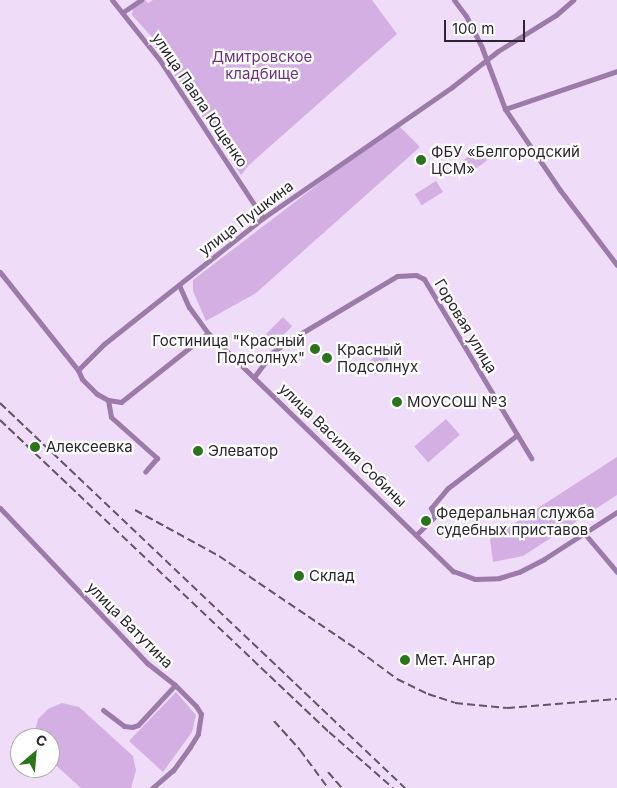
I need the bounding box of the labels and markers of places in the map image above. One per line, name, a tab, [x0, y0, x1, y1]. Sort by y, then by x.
place label: ФБУ «Белгородский ЦСМ»	[431, 142, 580, 177]
marker: ФБУ «Белгородский ЦСМ»	[415, 154, 427, 166]
place label: Гостиница "Красный Подсолнух"	[152, 331, 305, 366]
place label: Красный Подсолнух	[337, 340, 418, 375]
marker: Гостиница "Красный Подсолнух"	[309, 343, 321, 355]
marker: Красный Подсолнух	[321, 352, 333, 364]
place label: МОУСОШ №3	[407, 393, 507, 411]
marker: МОУСОШ №3	[391, 396, 403, 408]
place label: Алексеевка	[46, 438, 133, 456]
marker: Алексеевка	[28, 440, 42, 454]
place label: Элеватор	[208, 442, 278, 460]
marker: Элеватор	[192, 445, 204, 457]
place label: Федеральная служба судебных приставов	[436, 503, 595, 538]
marker: Федеральная служба судебных приставов	[420, 515, 432, 527]
place label: Склад	[309, 567, 355, 585]
marker: Склад	[293, 570, 305, 582]
place label: Мет. Ангар	[415, 651, 495, 669]
marker: Мет. Ангар	[399, 654, 411, 666]

